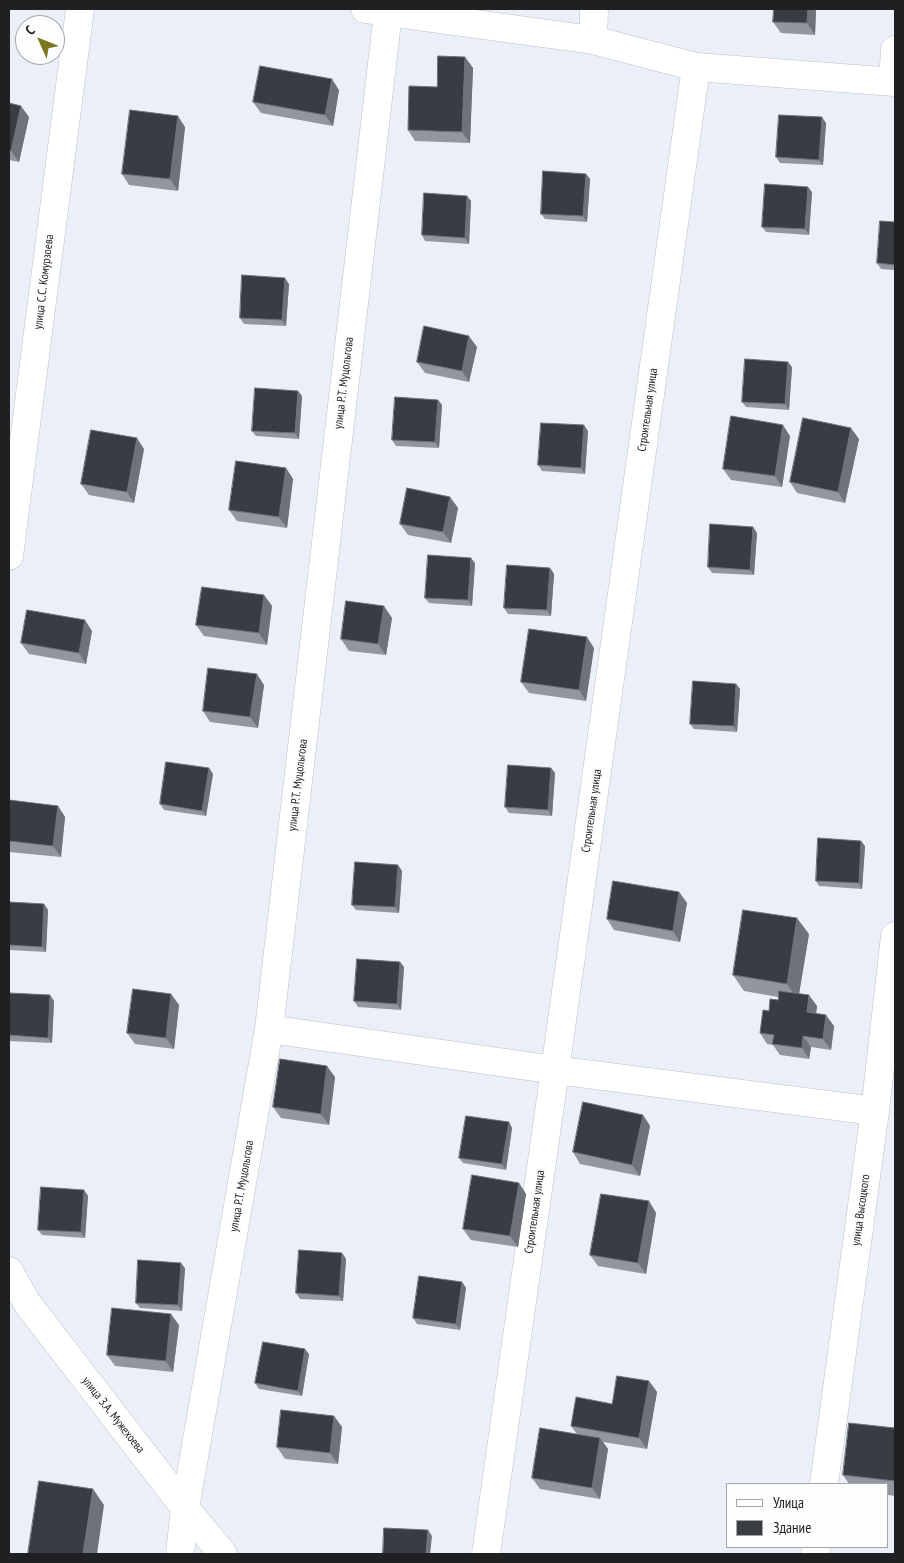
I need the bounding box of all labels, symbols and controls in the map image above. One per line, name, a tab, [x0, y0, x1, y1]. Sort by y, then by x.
north arrow	[15, 15, 65, 65]
text: С	[21, 22, 39, 39]
street label: улица С.С. Комурзоева	[31, 234, 57, 330]
street label: улица Р.Т. Муцольгова	[331, 336, 357, 430]
street label: Строительная улица	[635, 367, 661, 453]
street label: улица Р.Т. Муцольгова	[285, 738, 311, 832]
street label: Строительная улица	[579, 768, 605, 854]
street label: улица Р.Т. Муцольгова	[227, 1139, 257, 1233]
street label: Строительная улица	[522, 1169, 548, 1255]
street label: улица Высоцкого	[849, 1173, 873, 1247]
street label: улица З.А. Мужехоева	[79, 1374, 147, 1456]
legend	[726, 1483, 889, 1548]
text: Улица	[773, 1493, 804, 1512]
text: Здание	[773, 1518, 811, 1537]

